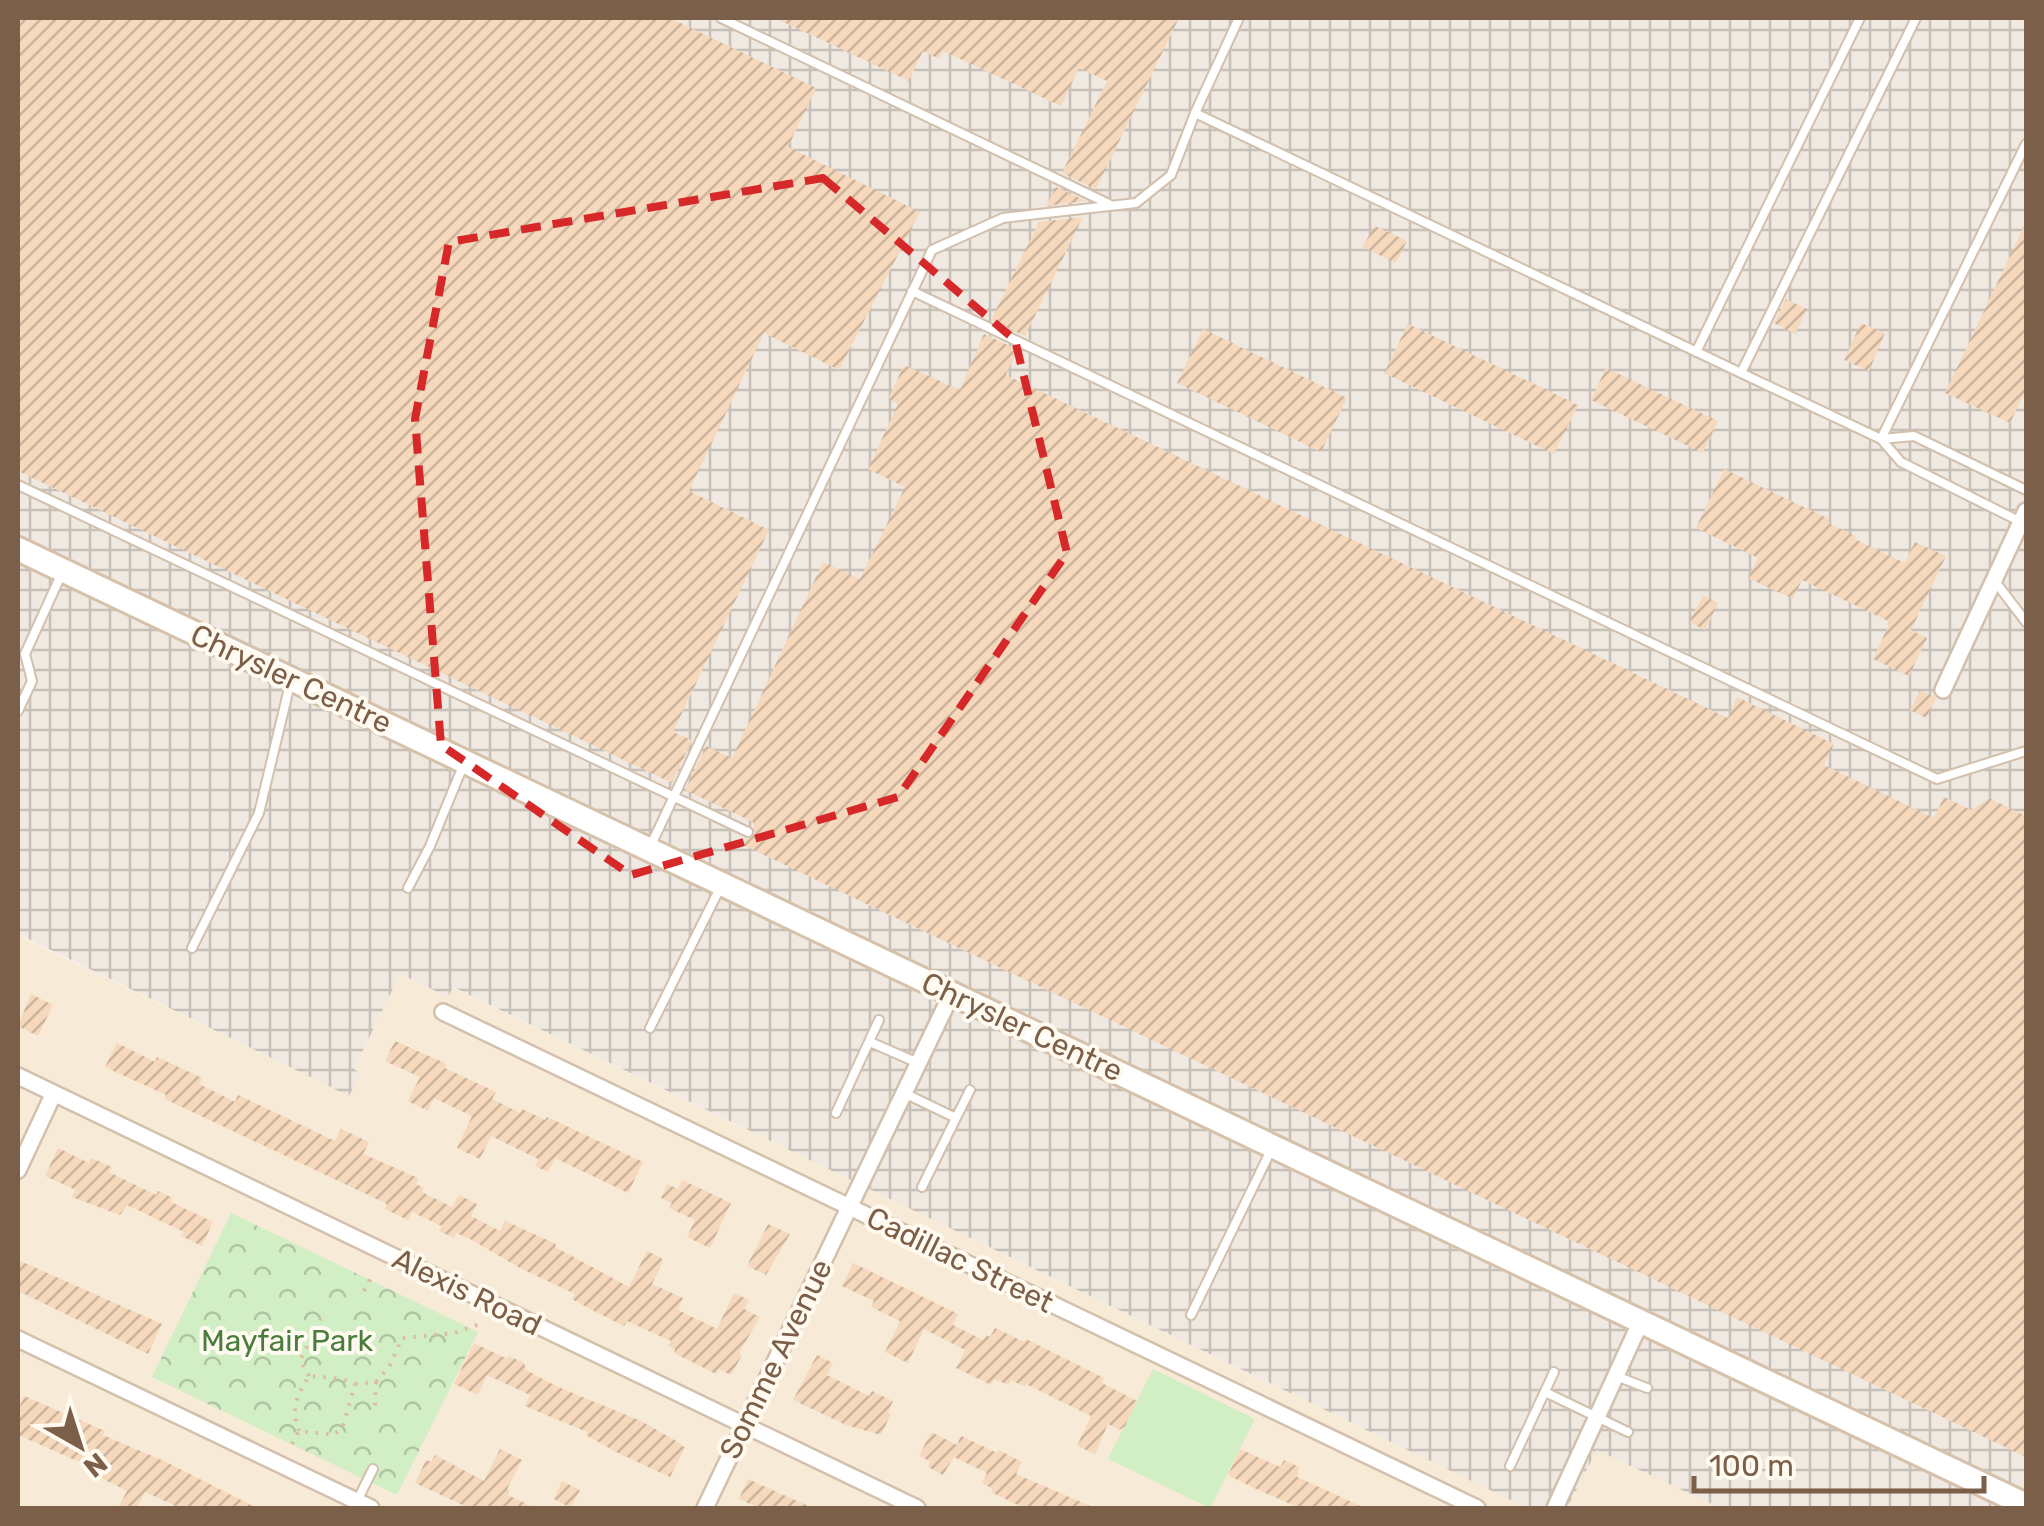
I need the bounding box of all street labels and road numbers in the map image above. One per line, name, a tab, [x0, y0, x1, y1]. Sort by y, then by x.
street label: Chrysler Centre	[185, 617, 397, 741]
street label: Chrysler Centre	[916, 965, 1128, 1089]
street label: Cadillac Street	[861, 1199, 1060, 1321]
street label: Alexis Road	[387, 1241, 547, 1343]
street label: Somme Avenue	[712, 1253, 840, 1465]

